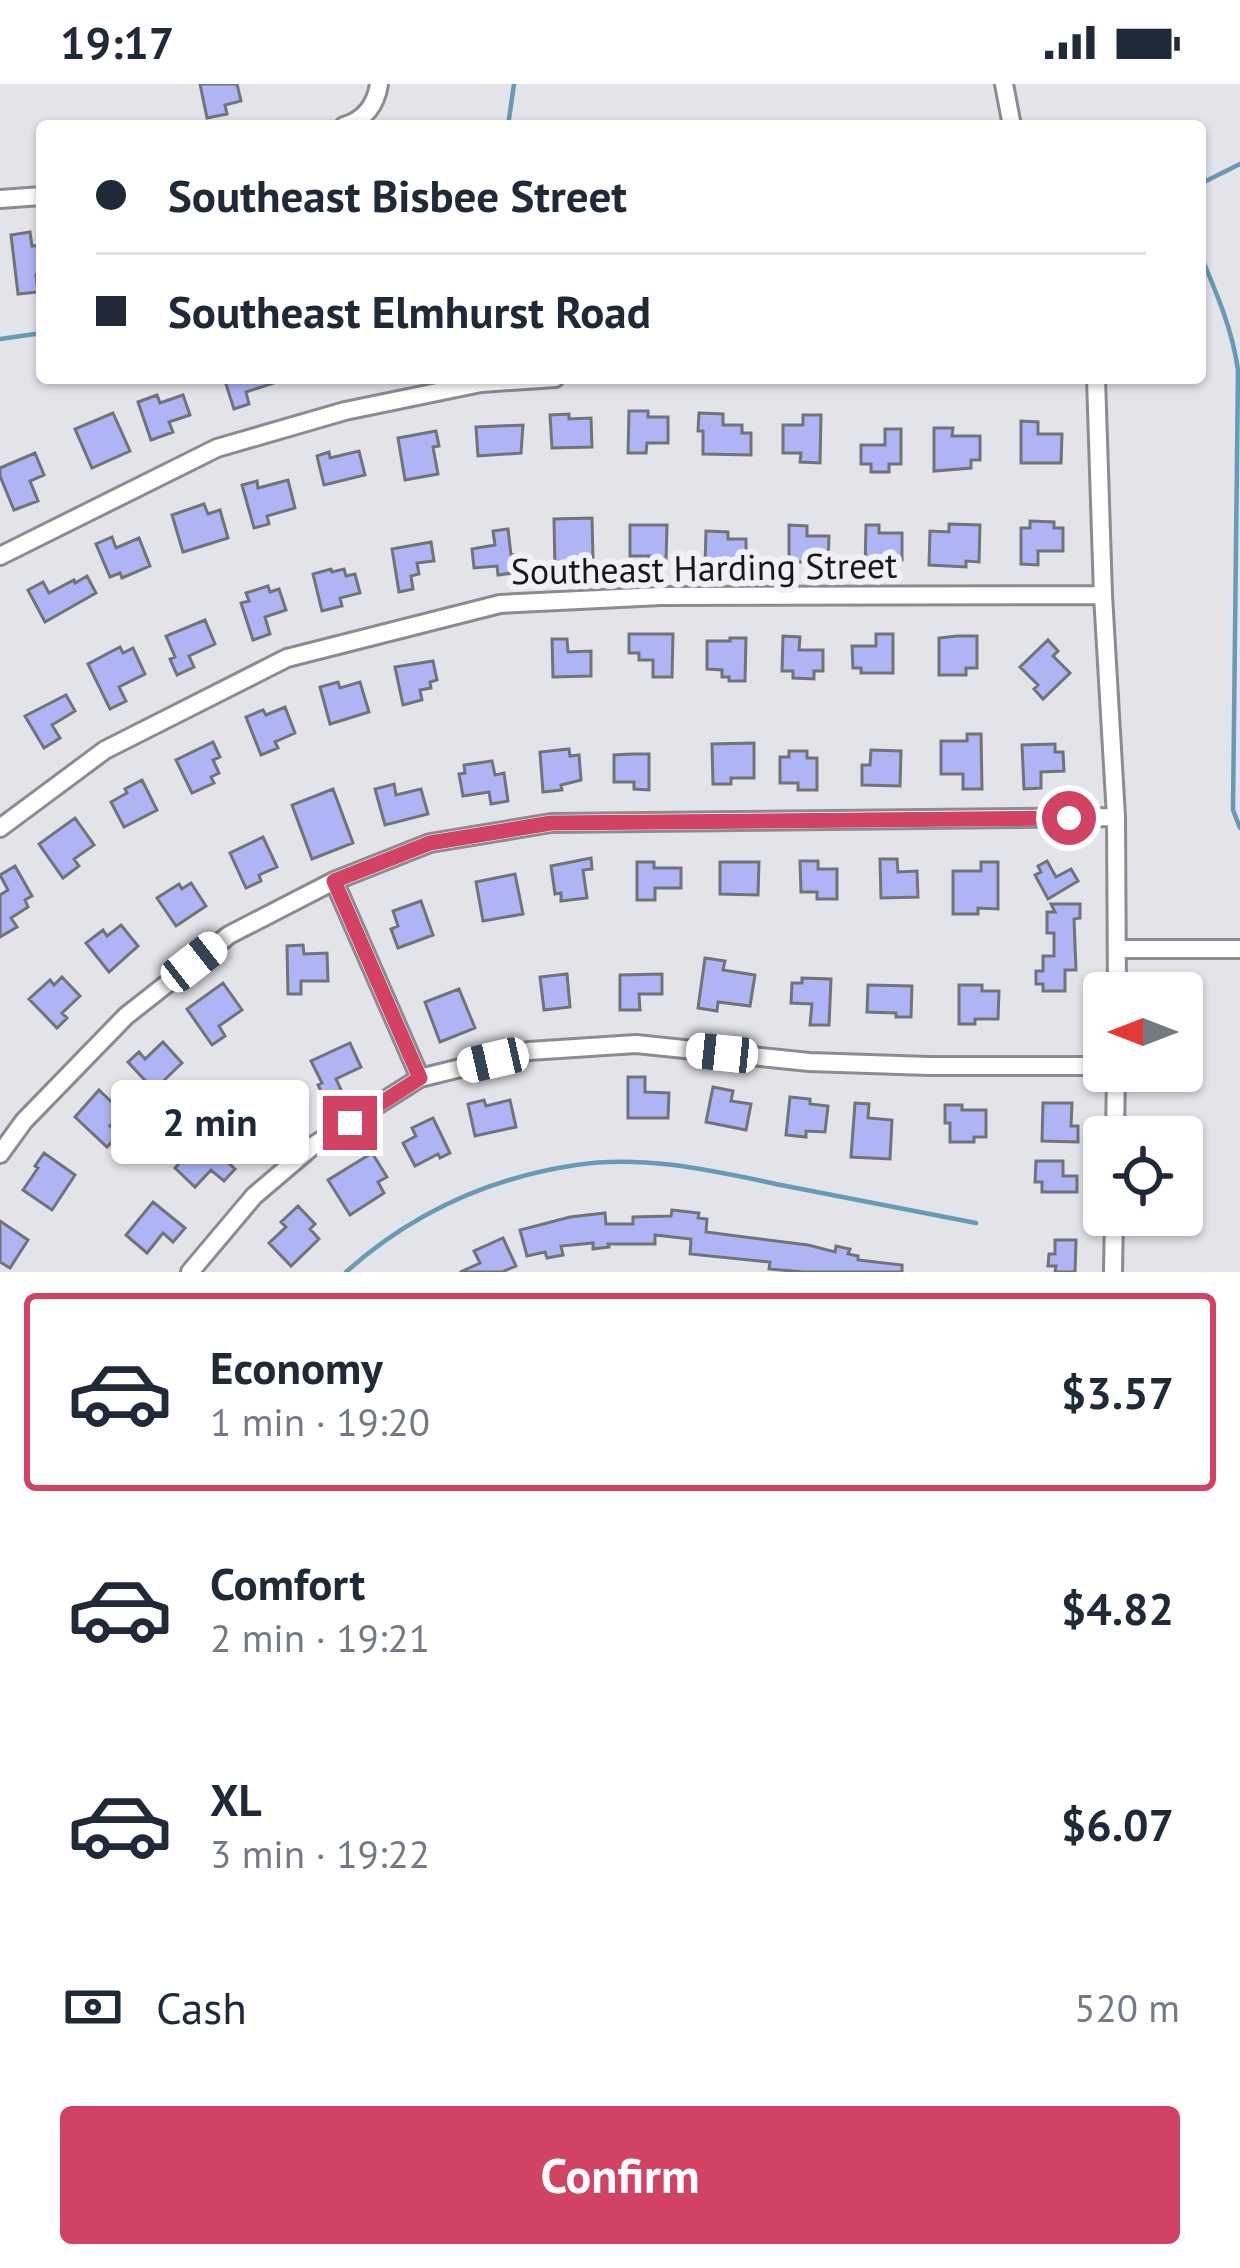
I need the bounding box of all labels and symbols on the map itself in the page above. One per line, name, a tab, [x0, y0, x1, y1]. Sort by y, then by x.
street label: Southeast Harding Street	[510, 541, 898, 594]
route start	[1042, 791, 1096, 845]
car	[155, 926, 233, 998]
north arrow	[1083, 972, 1203, 1092]
car	[684, 1031, 760, 1075]
car	[454, 1034, 532, 1086]
callout: 2 min	[110, 1081, 308, 1165]
route end	[323, 1096, 377, 1150]

